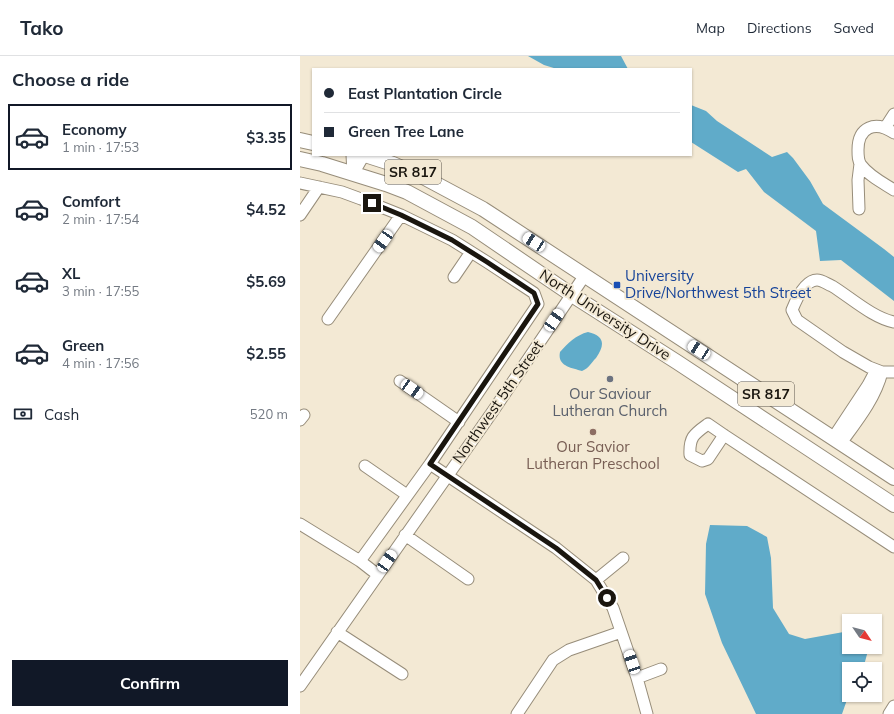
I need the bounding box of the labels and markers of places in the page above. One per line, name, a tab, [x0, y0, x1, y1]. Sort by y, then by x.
place label: University Drive/Northwest 5th Street	[625, 266, 811, 302]
marker: University Drive/Northwest 5th Street	[612, 280, 622, 290]
marker: Our Saviour Lutheran Church	[605, 374, 615, 384]
place label: Our Saviour Lutheran Church	[552, 384, 668, 420]
marker: Our Savior Lutheran Preschool	[588, 427, 598, 437]
place label: Our Savior Lutheran Preschool	[526, 437, 660, 473]

